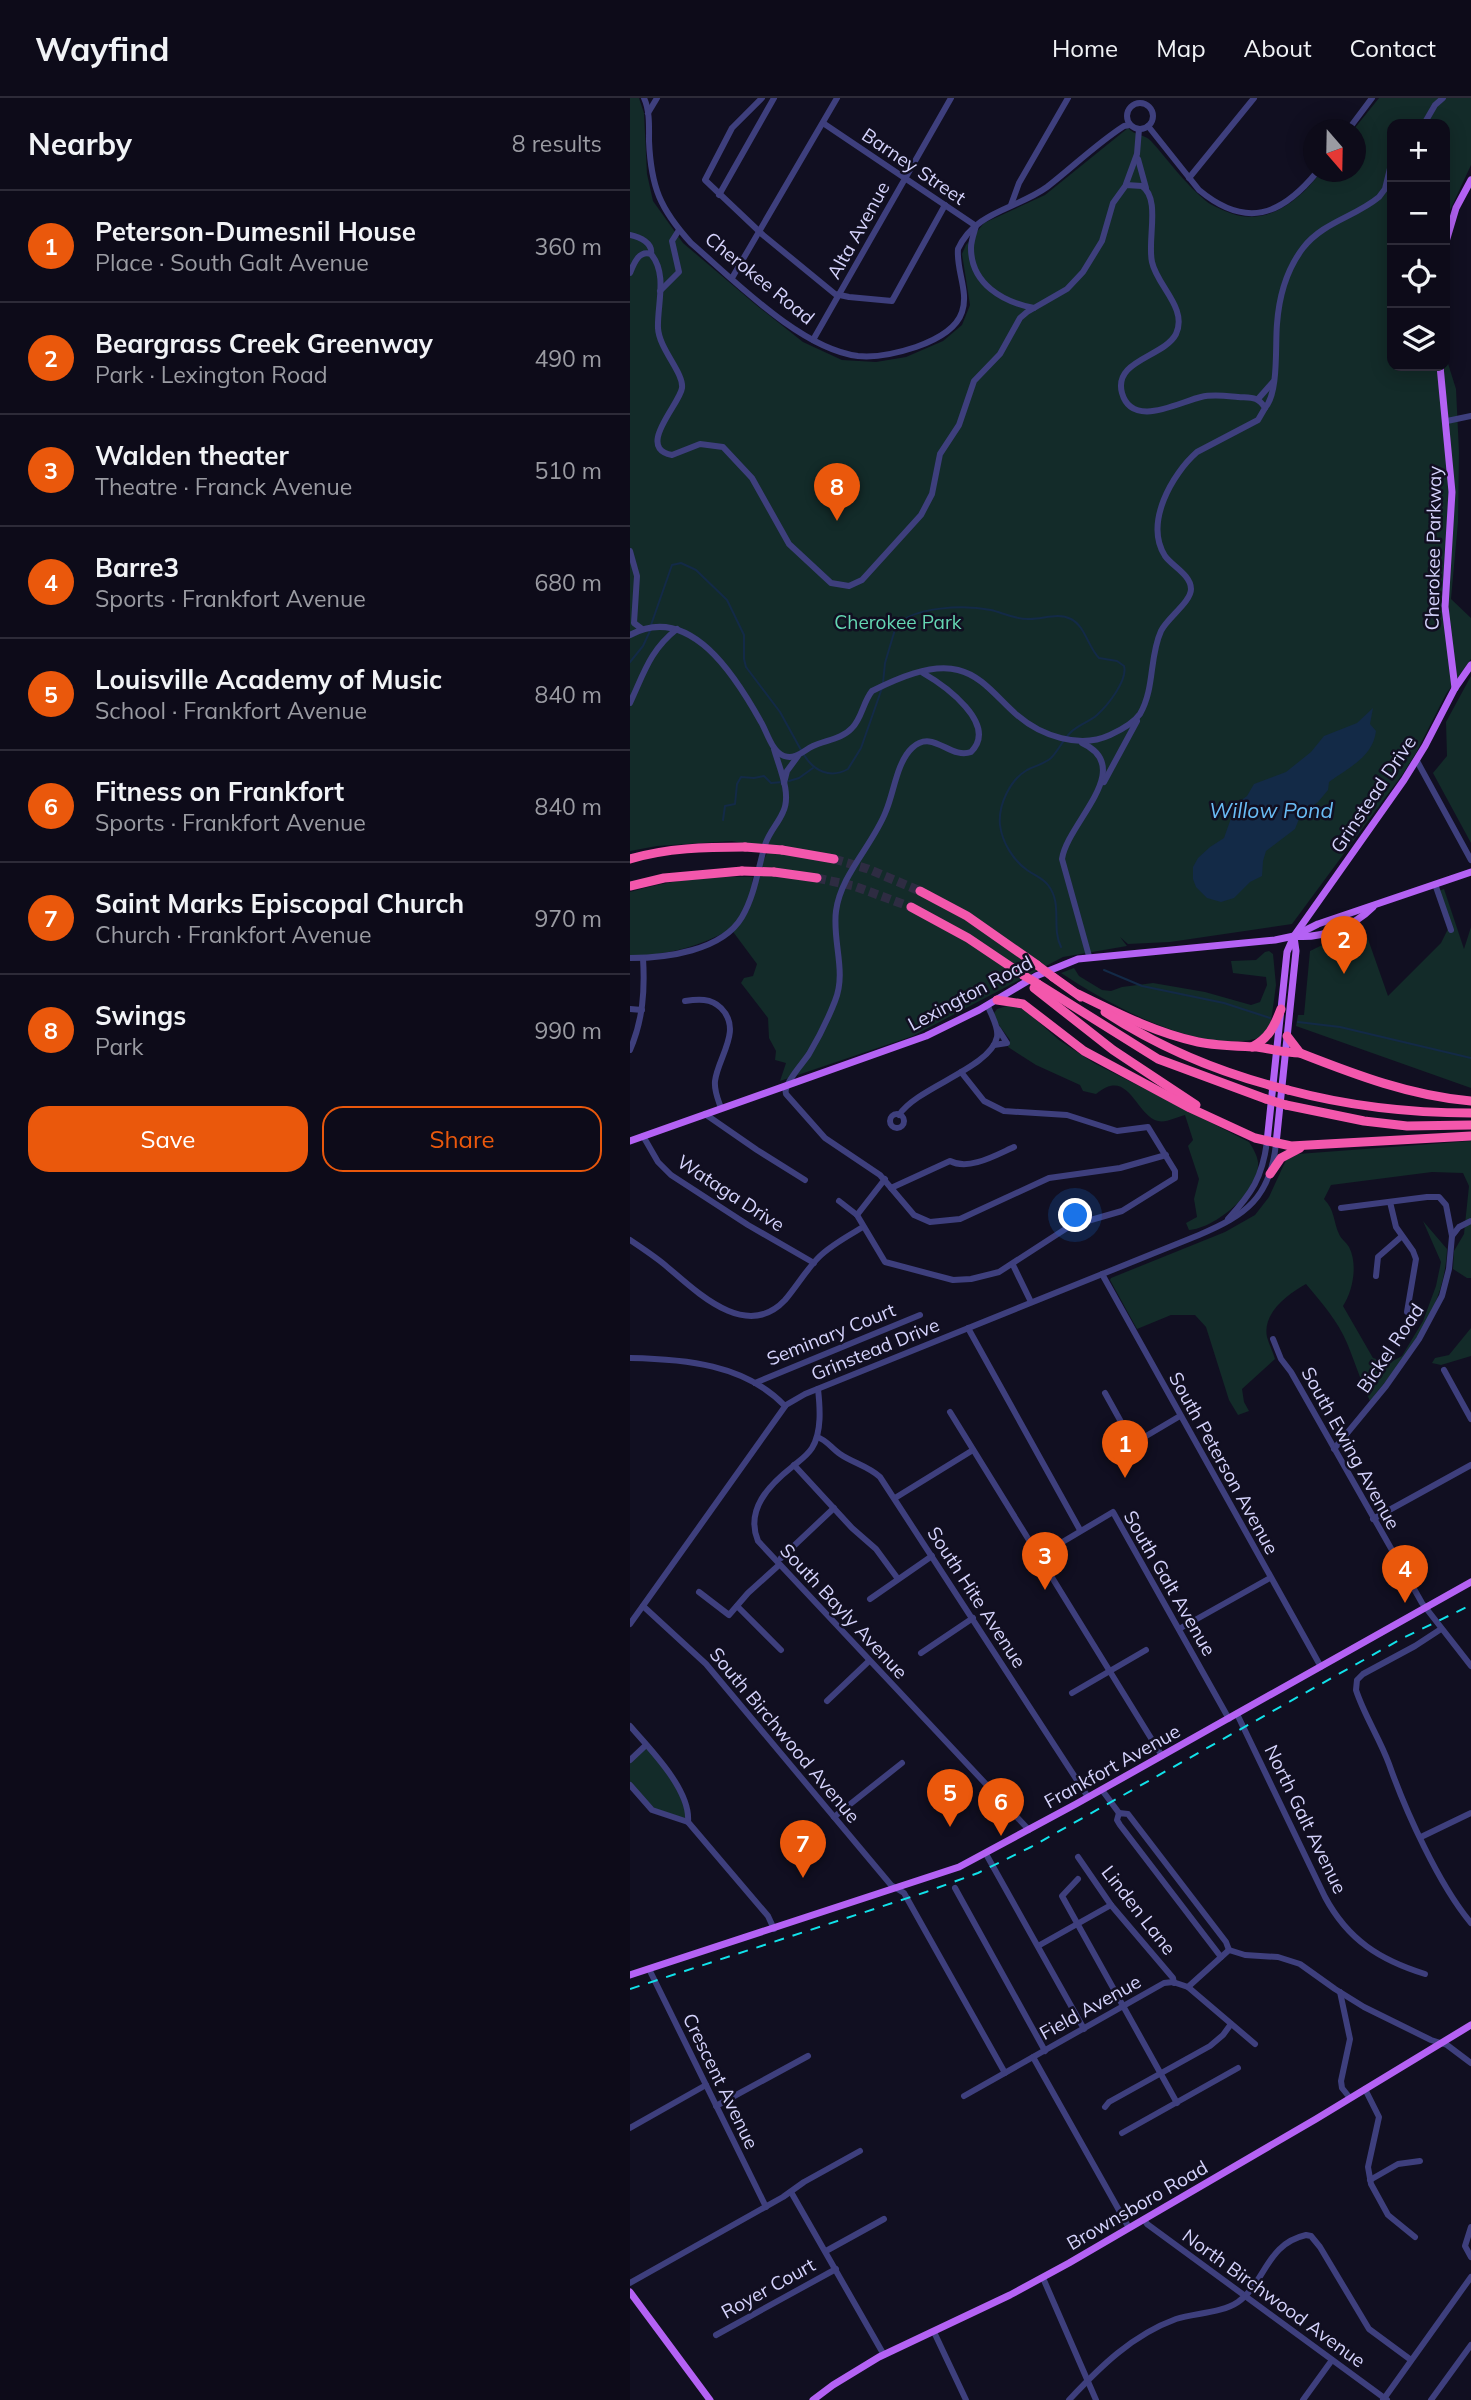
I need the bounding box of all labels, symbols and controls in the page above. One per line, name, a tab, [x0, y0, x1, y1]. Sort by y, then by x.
text: Wayfind	[35, 28, 170, 69]
text: Home	[1052, 33, 1118, 63]
text: Map	[1156, 33, 1206, 63]
text: About	[1244, 33, 1312, 63]
text: Contact	[1350, 33, 1436, 63]
north arrow	[1303, 119, 1366, 182]
map controls	[1387, 119, 1450, 371]
button: +	[1387, 119, 1450, 182]
street label: Barney Street	[857, 122, 971, 210]
text: Nearby	[28, 125, 132, 163]
text: 8 results	[512, 129, 602, 158]
street label: Alta Avenue	[821, 177, 895, 283]
button: −	[1387, 182, 1450, 245]
text: Peterson-Dumesnil House	[95, 215, 416, 248]
street label: Cherokee Road	[700, 227, 820, 329]
text: 1	[44, 232, 58, 261]
text: 360 m	[534, 232, 602, 261]
button: locate	[1387, 245, 1450, 308]
text: Place · South Galt Avenue	[95, 248, 369, 277]
button: layers	[1387, 308, 1450, 371]
text: Beargrass Creek Greenway	[95, 327, 433, 360]
text: 2	[44, 344, 58, 373]
text: 490 m	[534, 344, 602, 373]
text: Park · Lexington Road	[95, 360, 328, 389]
text: Walden theater	[95, 439, 289, 472]
text: 3	[44, 456, 58, 485]
text: 510 m	[534, 456, 602, 485]
pin: 8	[814, 463, 860, 521]
street label: Cherokee Parkway	[1420, 465, 1446, 631]
text: Theatre · Franck Avenue	[95, 472, 352, 501]
text: Barre3	[95, 551, 179, 584]
text: 4	[44, 568, 58, 597]
text: 680 m	[534, 568, 602, 597]
text: Sports · Frankfort Avenue	[95, 584, 366, 613]
park label: Cherokee Park	[834, 610, 962, 634]
text: Louisville Academy of Music	[95, 663, 442, 696]
text: 5	[44, 680, 58, 709]
text: 840 m	[534, 680, 602, 709]
text: School · Frankfort Avenue	[95, 696, 367, 725]
street label: Grinstead Drive	[1325, 731, 1421, 857]
text: Fitness on Frankfort	[95, 775, 344, 808]
text: 6	[44, 792, 58, 821]
text: 840 m	[534, 792, 602, 821]
water label: Willow Pond	[1209, 797, 1333, 823]
text: Sports · Frankfort Avenue	[95, 808, 366, 837]
text: Saint Marks Episcopal Church	[95, 887, 464, 920]
text: 7	[44, 904, 58, 933]
text: 970 m	[534, 904, 602, 933]
pin: 2	[1321, 916, 1367, 974]
text: Church · Frankfort Avenue	[95, 920, 372, 949]
street label: Lexington Road	[903, 950, 1037, 1036]
text: Swings	[95, 999, 186, 1032]
text: 8	[44, 1016, 58, 1045]
text: 990 m	[534, 1016, 602, 1045]
text: Park	[95, 1032, 143, 1061]
button: Save	[28, 1106, 308, 1172]
button: Share	[322, 1106, 602, 1172]
street label: Wataga Drive	[673, 1149, 789, 1237]
your location	[1058, 1198, 1092, 1232]
street label: Seminary Court	[763, 1297, 899, 1371]
street label: Bickel Road	[1351, 1299, 1429, 1397]
street label: Grinstead Drive	[807, 1312, 943, 1386]
street label: South Ewing Avenue	[1296, 1363, 1406, 1533]
street label: South Peterson Avenue	[1164, 1368, 1284, 1558]
pin: 1	[1102, 1420, 1148, 1478]
street label: South Galt Avenue	[1119, 1506, 1221, 1660]
street label: South Hite Avenue	[922, 1522, 1032, 1672]
pin: 3	[1022, 1532, 1068, 1590]
street label: South Bayly Avenue	[775, 1538, 913, 1684]
pin: 4	[1382, 1545, 1428, 1603]
street label: South Birchwood Avenue	[705, 1642, 865, 1828]
street label: Frankfort Avenue	[1040, 1719, 1184, 1813]
street label: North Galt Avenue	[1260, 1741, 1352, 1897]
pin: 5	[927, 1769, 973, 1827]
pin: 6	[978, 1778, 1024, 1836]
pin: 7	[780, 1820, 826, 1878]
street label: Linden Lane	[1097, 1860, 1181, 1960]
street label: Field Avenue	[1035, 1969, 1145, 2045]
street label: Crescent Avenue	[678, 2009, 764, 2153]
street label: Brownsboro Road	[1062, 2155, 1212, 2255]
street label: North Birchwood Avenue	[1178, 2223, 1370, 2373]
street label: Royer Court	[717, 2252, 820, 2324]

